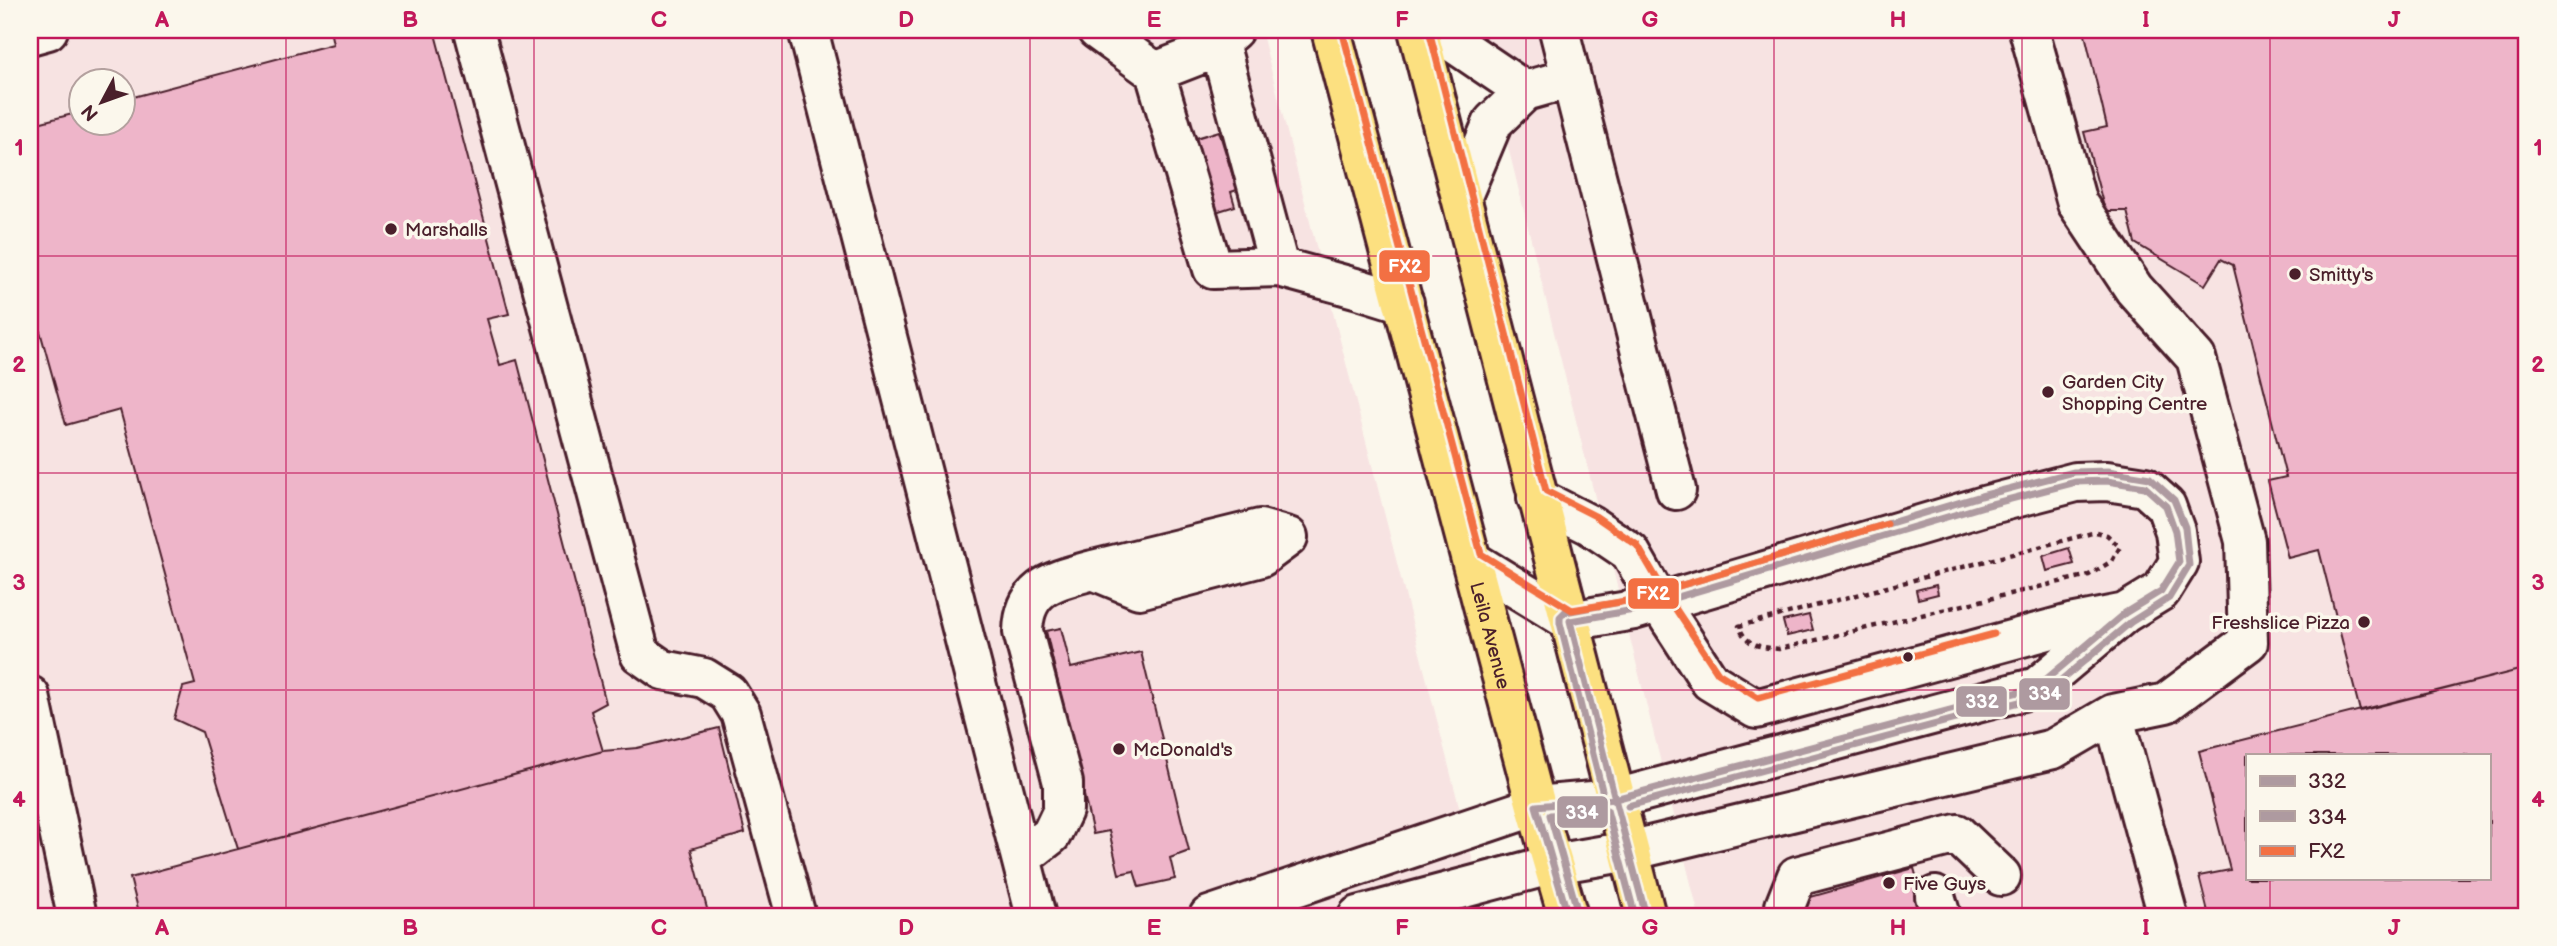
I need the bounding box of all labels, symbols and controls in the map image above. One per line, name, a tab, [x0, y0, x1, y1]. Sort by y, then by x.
text: A	[154, 6, 170, 34]
text: B	[402, 6, 418, 34]
text: C	[651, 6, 667, 34]
text: D	[898, 6, 914, 34]
text: E	[1147, 6, 1162, 34]
text: F	[1395, 6, 1409, 34]
text: G	[1642, 6, 1659, 34]
text: H	[1889, 6, 1907, 34]
text: I	[2142, 6, 2150, 34]
text: J	[2388, 6, 2401, 34]
north arrow	[66, 66, 136, 136]
text: N	[77, 99, 104, 125]
text: 1	[14, 134, 24, 162]
text: 1	[2533, 134, 2543, 162]
place label: Marshalls	[405, 219, 488, 242]
marker: Marshalls	[383, 221, 399, 237]
line badge: FX2	[1378, 249, 1431, 283]
text: FX2	[1388, 256, 1423, 279]
place label: Smitty's	[2309, 264, 2373, 287]
marker: Smitty's	[2287, 266, 2303, 282]
text: 2	[12, 351, 26, 379]
text: 2	[2531, 351, 2545, 379]
place label: Garden City Shopping Centre	[2062, 371, 2207, 416]
marker: Garden City Shopping Centre	[2040, 384, 2056, 400]
text: 3	[12, 569, 26, 597]
text: 3	[2531, 569, 2545, 597]
line badge: FX2	[1627, 577, 1680, 610]
street label: Leila Avenue	[1464, 580, 1515, 692]
text: FX2	[1636, 583, 1671, 606]
place label: Freshslice Pizza	[2211, 612, 2350, 635]
marker: Freshslice Pizza	[2356, 614, 2372, 630]
unlabelled marker	[1901, 650, 1915, 664]
line badge: 334	[2018, 677, 2071, 711]
text: 334	[2028, 683, 2062, 706]
line badge: 332	[1955, 685, 2008, 718]
text: 332	[1965, 691, 1999, 714]
place label: McDonald's	[1133, 739, 1233, 762]
marker: McDonald's	[1111, 741, 1127, 757]
legend	[2246, 754, 2490, 880]
text: 332	[2308, 769, 2347, 794]
text: 4	[12, 786, 26, 814]
text: 4	[2531, 786, 2545, 814]
line badge: 334	[1556, 795, 1609, 829]
text: 334	[1565, 802, 1599, 825]
text: 334	[2308, 805, 2347, 830]
text: FX2	[2308, 839, 2345, 864]
place label: Five Guys	[1903, 873, 1986, 896]
marker: Five Guys	[1881, 875, 1897, 891]
text: A	[154, 914, 170, 942]
text: B	[402, 914, 418, 942]
text: C	[651, 914, 667, 942]
text: D	[898, 914, 914, 942]
text: E	[1147, 914, 1162, 942]
text: F	[1395, 914, 1409, 942]
text: G	[1642, 914, 1659, 942]
text: H	[1889, 914, 1907, 942]
text: I	[2142, 914, 2150, 942]
text: J	[2388, 914, 2401, 942]

